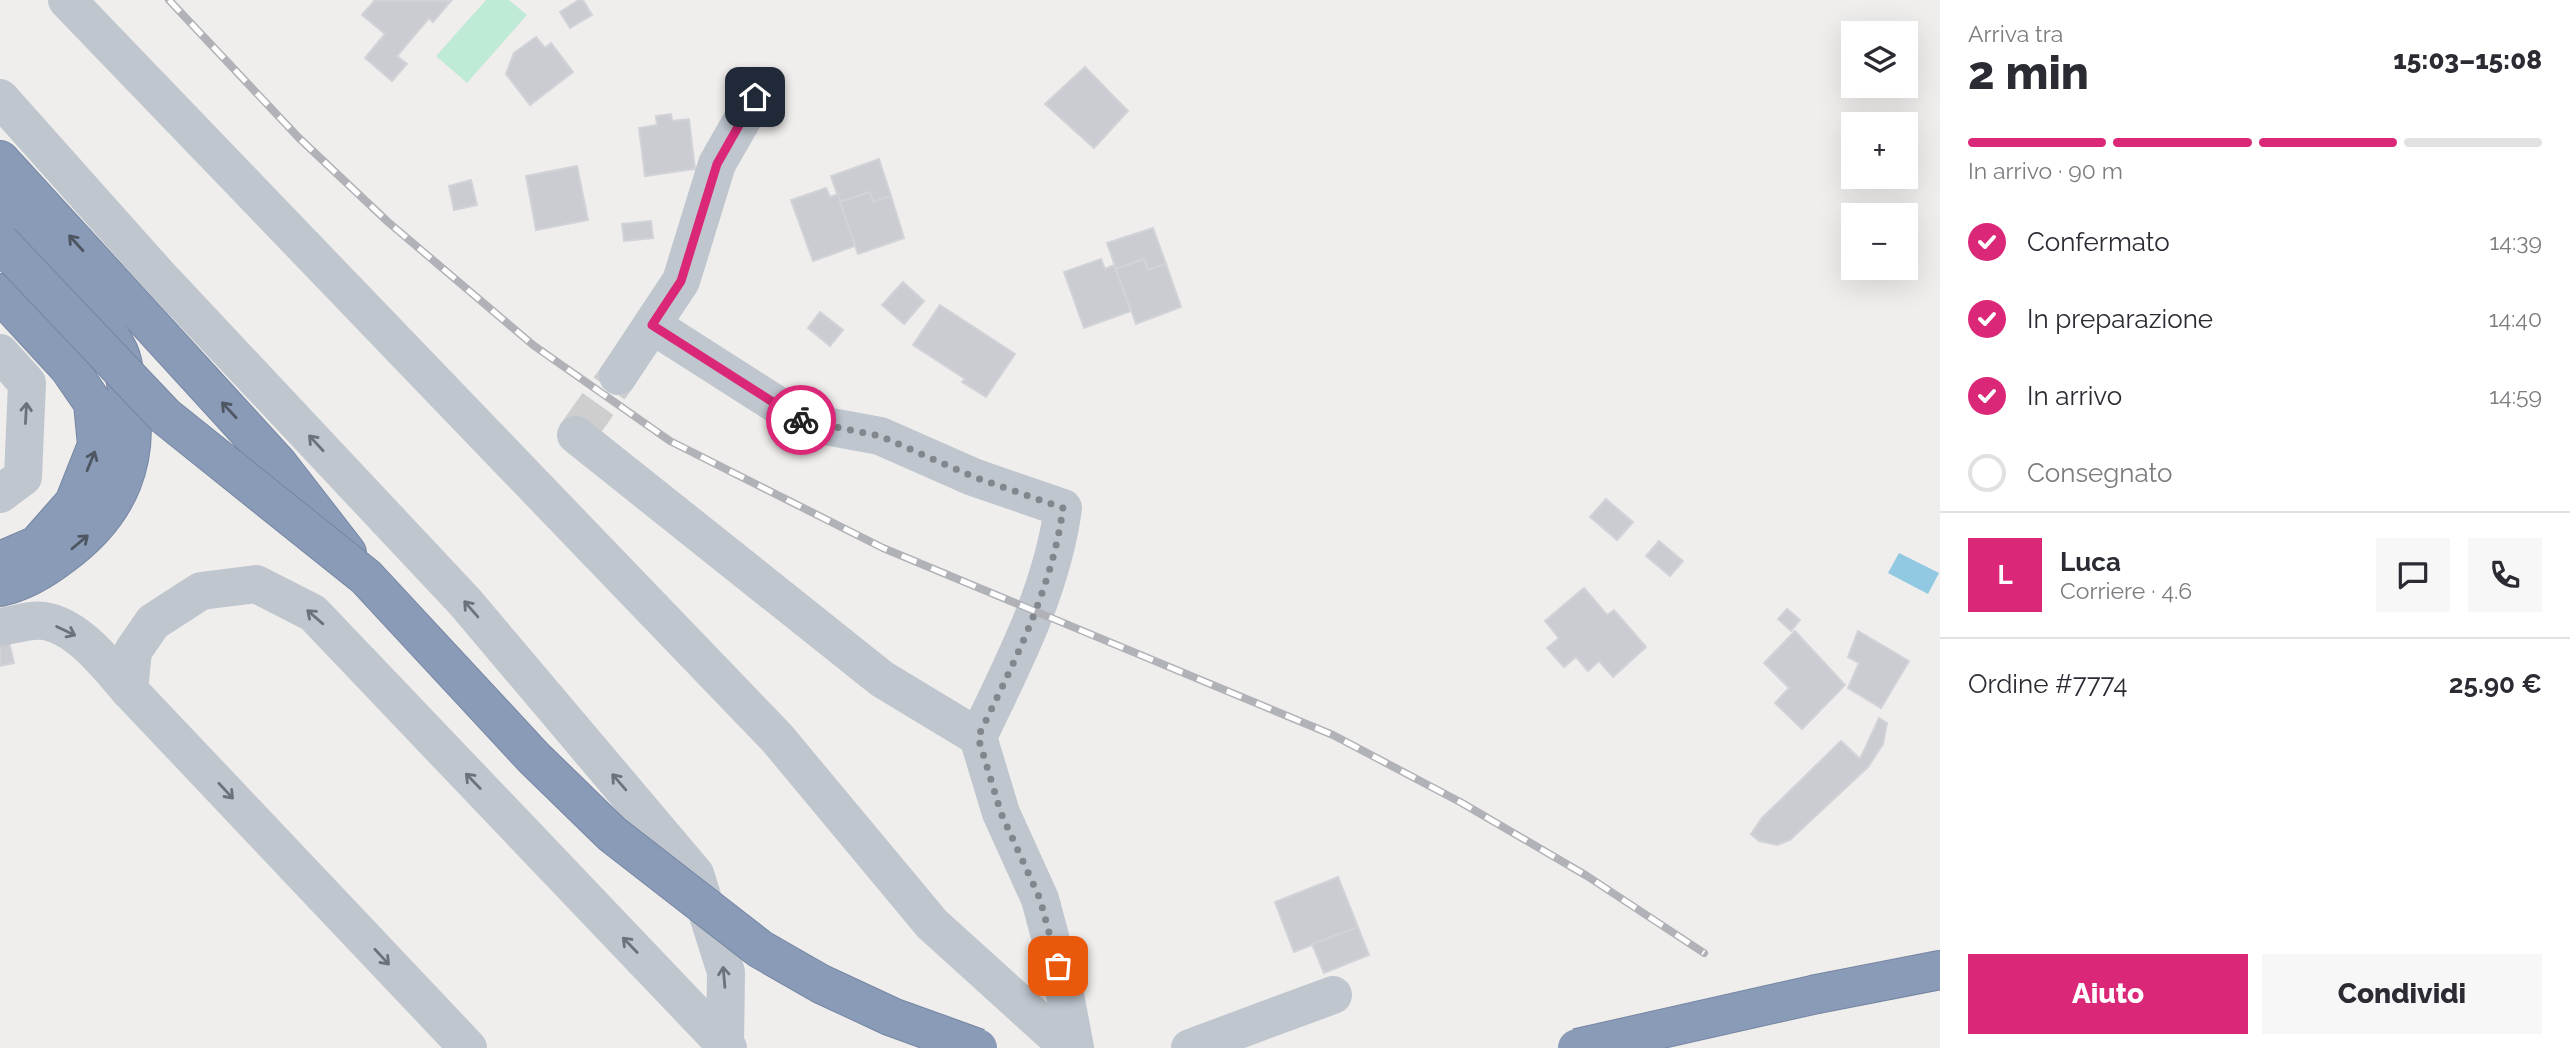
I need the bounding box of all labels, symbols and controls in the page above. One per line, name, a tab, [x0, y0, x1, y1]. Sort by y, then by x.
text: Arriva tra	[1968, 20, 2063, 47]
map controls	[1841, 21, 1918, 280]
button: layers	[1841, 21, 1918, 98]
text: 15:03–15:08	[2393, 45, 2542, 75]
text: 2 min	[1968, 46, 2089, 100]
pin	[725, 67, 785, 127]
icon: home	[736, 78, 774, 116]
button: +	[1841, 112, 1918, 189]
text: In arrivo · 90 m	[1968, 157, 2123, 184]
button: −	[1841, 203, 1918, 280]
icon: check	[1968, 223, 2006, 261]
text: Confermato	[2027, 227, 2170, 257]
text: 14:39	[2490, 228, 2542, 255]
one-way arrow	[67, 235, 84, 252]
icon: check	[1968, 300, 2006, 338]
text: In preparazione	[2027, 304, 2213, 334]
text: 14:40	[2489, 305, 2542, 332]
icon: check	[1968, 377, 2006, 415]
text: In arrivo	[2027, 381, 2122, 411]
text: 14:59	[2489, 382, 2542, 409]
courier	[766, 385, 836, 455]
icon: bike	[782, 401, 820, 439]
one-way arrow	[20, 402, 33, 425]
one-way arrow	[221, 402, 238, 419]
one-way arrow	[307, 435, 324, 452]
one-way arrow	[85, 450, 98, 472]
text: Consegnato	[2027, 458, 2173, 488]
one-way arrow	[70, 534, 88, 550]
button: chat	[2376, 538, 2450, 612]
button: phone	[2468, 538, 2542, 612]
text: Luca	[2060, 547, 2121, 577]
text: L	[1997, 560, 2013, 590]
text: Corriere · 4.6	[2060, 577, 2192, 604]
one-way arrow	[463, 600, 479, 618]
one-way arrow	[306, 609, 324, 625]
one-way arrow	[55, 625, 76, 638]
text: Ordine #7774	[1968, 669, 2127, 699]
text: 25.90 €	[2449, 669, 2542, 699]
one-way arrow	[464, 773, 481, 790]
one-way arrow	[611, 773, 627, 791]
one-way arrow	[217, 782, 234, 799]
pin	[1028, 936, 1088, 996]
one-way arrow	[621, 937, 638, 954]
icon: bag	[1039, 947, 1077, 985]
one-way arrow	[373, 948, 390, 965]
button: Aiuto	[1968, 954, 2248, 1034]
button: Condividi	[2262, 954, 2542, 1034]
one-way arrow	[717, 966, 730, 989]

